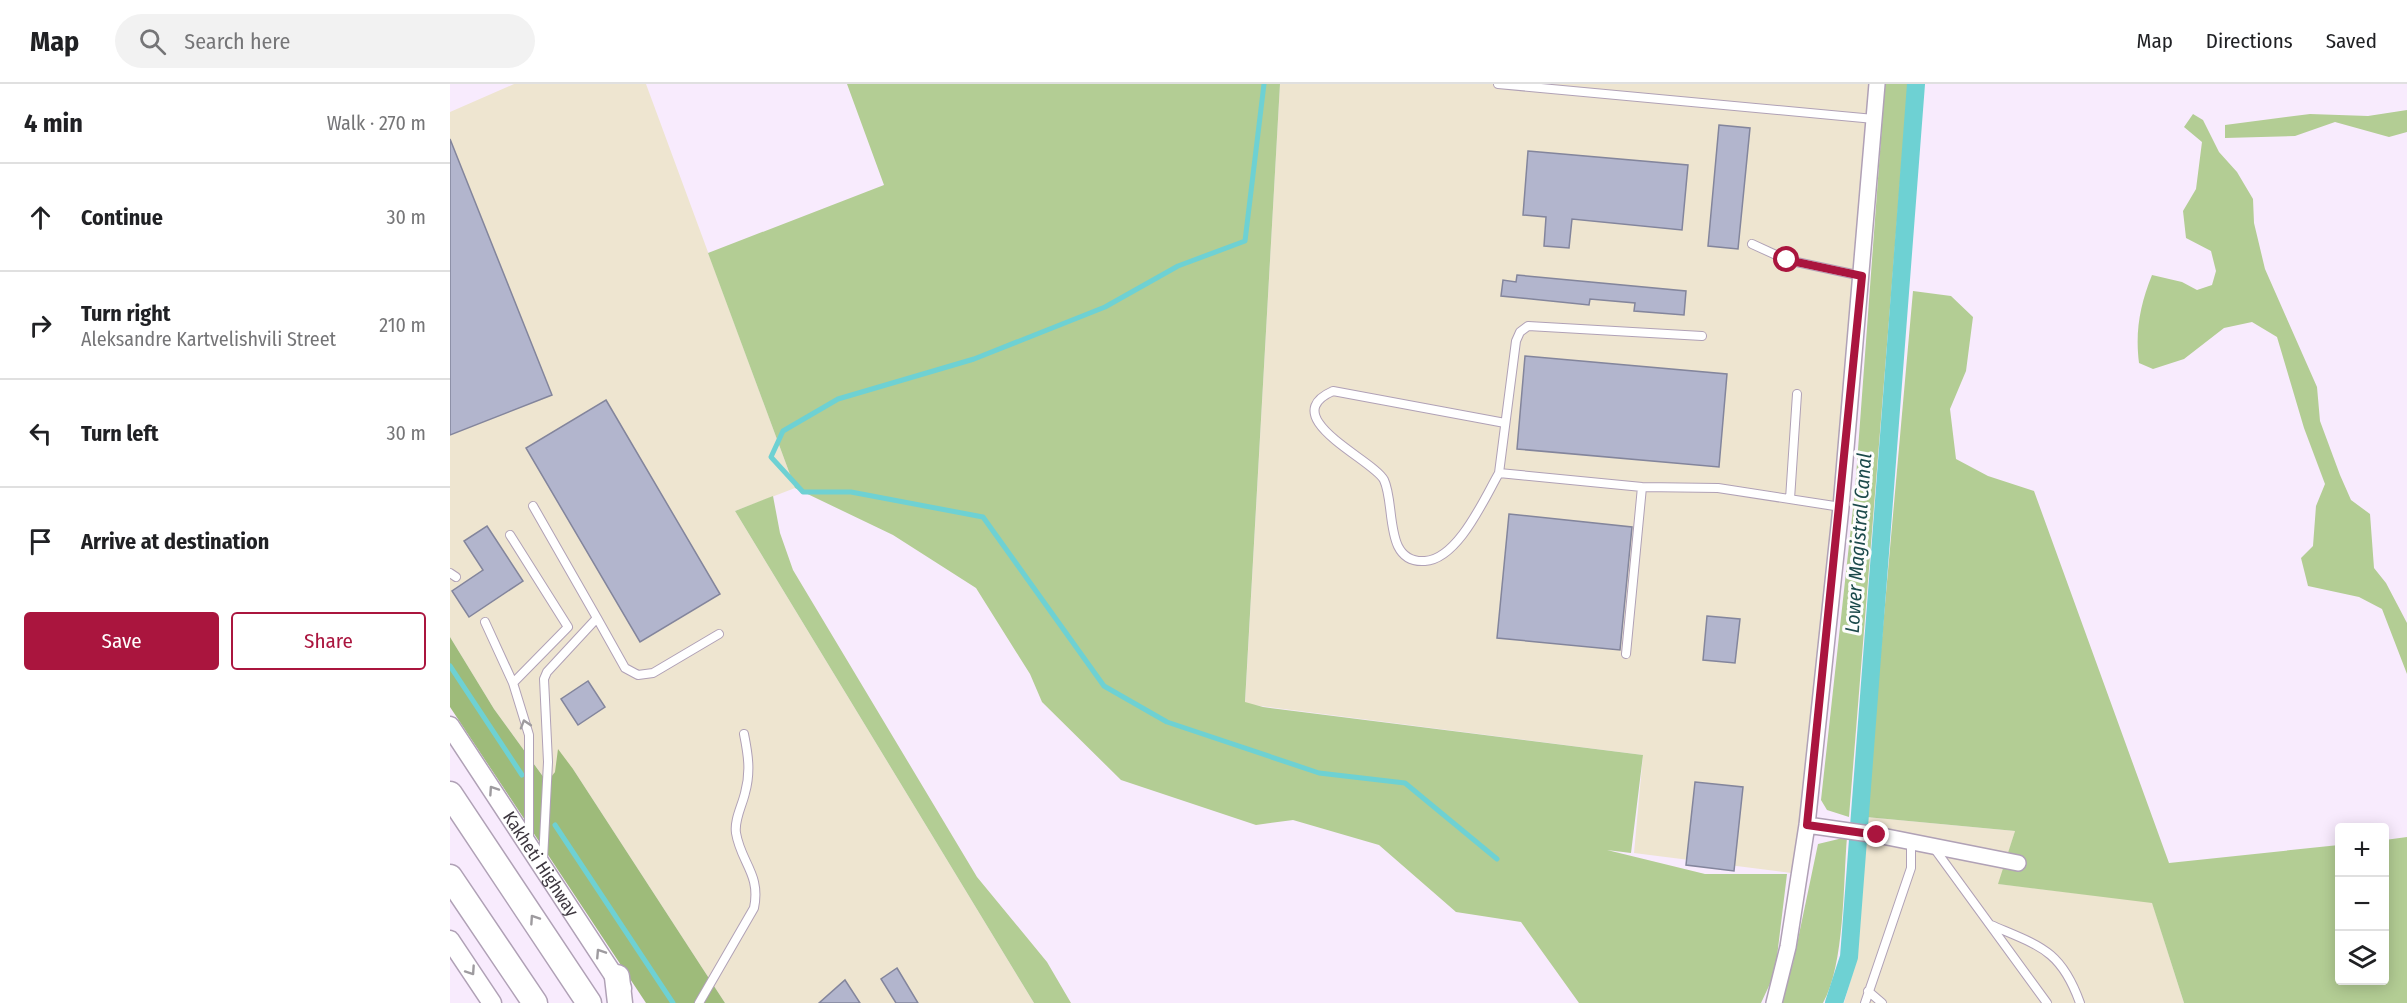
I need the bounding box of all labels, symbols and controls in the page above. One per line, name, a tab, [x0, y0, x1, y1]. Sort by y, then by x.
search box	[115, 14, 535, 68]
text: Map	[30, 25, 79, 58]
icon: search	[136, 25, 169, 58]
text: Search here	[184, 28, 290, 55]
text: Map	[2136, 28, 2173, 54]
text: Directions	[2206, 28, 2293, 54]
text: Saved	[2326, 28, 2377, 54]
text: 4 min	[24, 108, 83, 139]
text: Walk · 270 m	[327, 111, 426, 135]
icon: ahead	[24, 201, 57, 234]
text: Continue	[81, 204, 163, 231]
text: 30 m	[386, 205, 426, 229]
route start	[1773, 246, 1799, 272]
text: Turn right	[81, 300, 170, 327]
icon: right	[24, 309, 57, 342]
text: 210 m	[379, 313, 426, 337]
text: Aleksandre Kartvelishvili Street	[81, 327, 336, 351]
icon: left	[24, 417, 57, 450]
text: Turn left	[81, 420, 159, 447]
text: 30 m	[386, 421, 426, 445]
water label: Lower Magistral Canal	[1840, 452, 1876, 634]
icon: arrive	[24, 525, 57, 558]
text: Arrive at destination	[81, 528, 269, 555]
button: Save	[24, 612, 219, 670]
button: Share	[231, 612, 426, 670]
one-way arrow	[520, 719, 533, 730]
one-way arrow	[488, 786, 500, 796]
street label: Kakheti Highway	[498, 807, 583, 921]
route end	[1863, 821, 1889, 847]
map controls	[2335, 823, 2389, 985]
button: +	[2335, 823, 2389, 877]
button: −	[2335, 877, 2389, 931]
one-way arrow	[530, 915, 541, 926]
button: layers	[2335, 931, 2389, 985]
one-way arrow	[597, 948, 608, 959]
one-way arrow	[464, 965, 475, 976]

